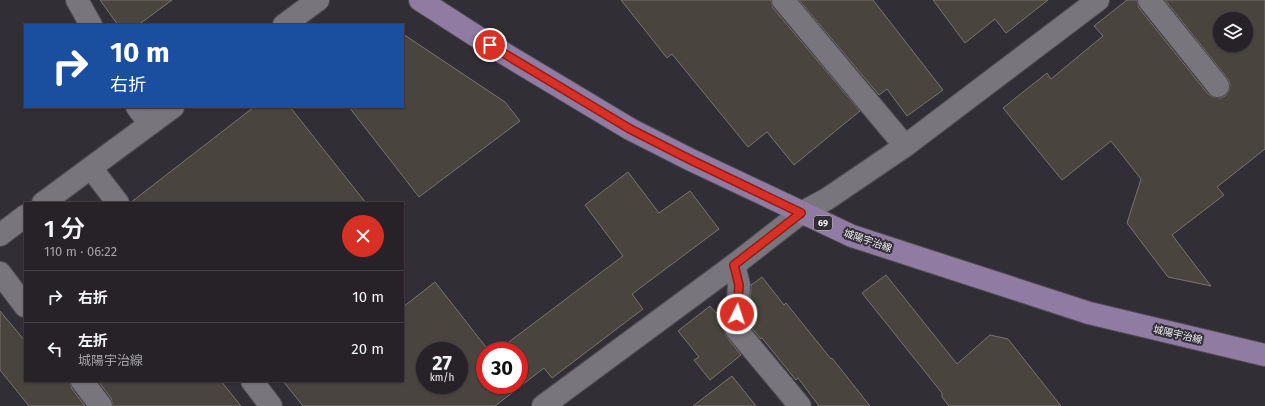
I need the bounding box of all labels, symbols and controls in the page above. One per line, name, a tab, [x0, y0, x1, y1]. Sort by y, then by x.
map controls	[1213, 12, 1253, 52]
button: layers	[1213, 12, 1253, 52]
pin	[473, 28, 507, 62]
icon: arrive	[479, 34, 501, 56]
text: 10 m	[110, 36, 170, 69]
icon: right	[44, 40, 96, 92]
text: 右折	[110, 74, 146, 96]
text: 1 分	[44, 215, 85, 243]
button: close	[342, 215, 384, 257]
road number: 69	[814, 216, 832, 230]
street label: 城陽宇治線	[842, 227, 893, 255]
text: 110 m · 06:22	[44, 244, 117, 259]
icon: right	[44, 286, 66, 308]
text: 10 m	[352, 288, 384, 306]
text: 右折	[78, 289, 108, 307]
position arrow	[716, 293, 758, 335]
street label: 城陽宇治線	[1152, 324, 1203, 346]
text: 左折	[78, 332, 108, 350]
icon: left	[44, 338, 66, 360]
text: 20 m	[351, 340, 384, 358]
speed limit sign: 30	[476, 342, 528, 394]
text: 27	[432, 351, 452, 375]
text: 城陽宇治線	[78, 353, 143, 368]
text: km/h	[430, 372, 454, 384]

